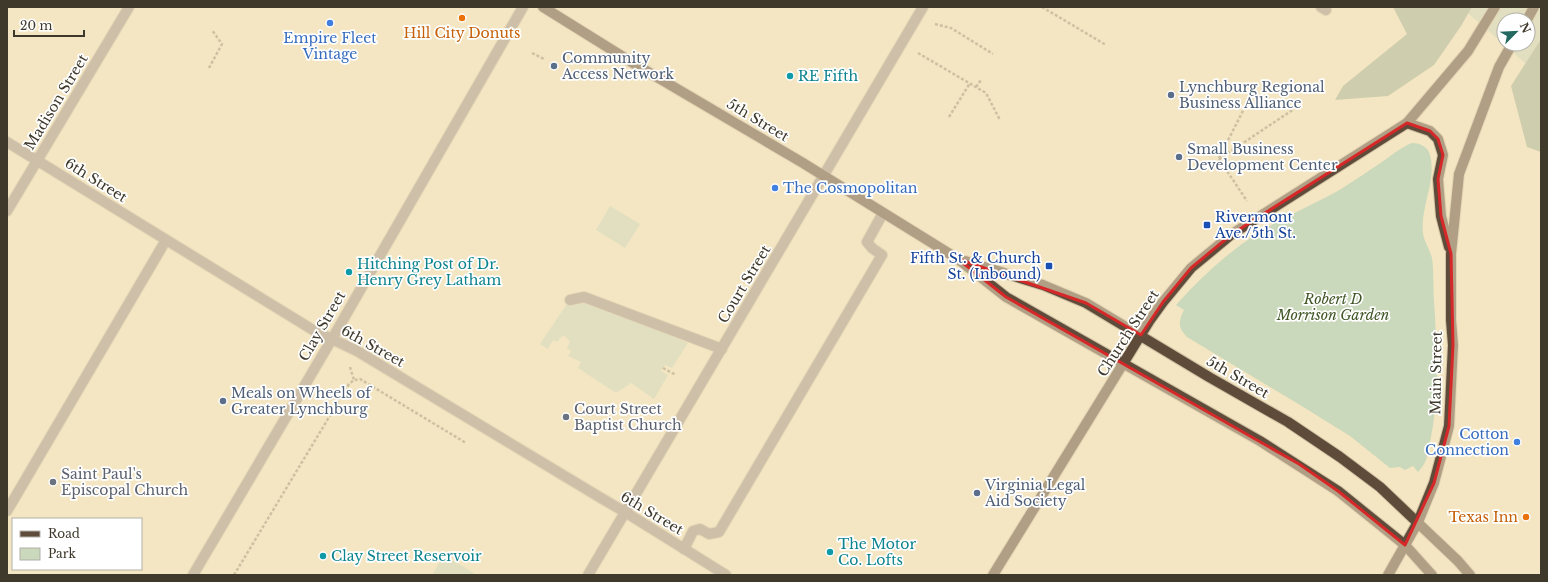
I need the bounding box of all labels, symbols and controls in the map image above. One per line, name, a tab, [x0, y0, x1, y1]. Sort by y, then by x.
scale bar	[14, 12, 84, 38]
north arrow	[1496, 12, 1536, 52]
marker: Hill City Donuts	[457, 13, 467, 23]
text: 20 m	[20, 18, 52, 33]
marker: Empire Fleet Vintage	[325, 18, 335, 28]
text: N	[1517, 20, 1534, 36]
place label: Hill City Donuts	[404, 24, 520, 42]
place label: Empire Fleet Vintage	[283, 29, 377, 63]
place label: Community Access Network	[561, 49, 674, 83]
street label: Madison Street	[20, 50, 92, 153]
marker: Community Access Network	[549, 61, 559, 71]
place label: RE Fifth	[798, 67, 858, 85]
marker: RE Fifth	[785, 71, 795, 81]
place label: Lynchburg Regional Business Alliance	[1179, 78, 1325, 112]
marker: Lynchburg Regional Business Alliance	[1166, 90, 1176, 100]
street label: 5th Street	[724, 95, 793, 146]
place label: Small Business Development Center	[1187, 140, 1338, 174]
marker: Small Business Development Center	[1174, 152, 1184, 162]
street label: 6th Street	[62, 154, 131, 207]
place label: The Cosmopolitan	[783, 179, 918, 197]
marker: The Cosmopolitan	[770, 183, 780, 193]
place label: Rivermont Ave./5th St.	[1214, 208, 1296, 242]
marker: Rivermont Ave./5th St.	[1202, 220, 1212, 230]
street label: Court Street	[714, 241, 775, 326]
place label: Fifth St. & Church St. (Inbound)	[910, 249, 1041, 283]
place label: Hitching Post of Dr. Henry Grey Latham	[357, 255, 501, 289]
marker: Fifth St. & Church St. (Inbound)	[1044, 261, 1054, 271]
marker: Hitching Post of Dr. Henry Grey Latham	[344, 267, 354, 277]
street label: Church Street	[1093, 286, 1163, 380]
street label: Clay Street	[295, 287, 350, 364]
park label: Robert D Morrison Garden	[1276, 290, 1390, 324]
street label: 6th Street	[338, 321, 409, 371]
street label: Main Street	[1426, 330, 1446, 415]
street label: 5th Street	[1204, 352, 1273, 402]
place label: Meals on Wheels of Greater Lynchburg	[231, 384, 373, 418]
marker: Meals on Wheels of Greater Lynchburg	[218, 396, 228, 406]
place label: Court Street Baptist Church	[574, 400, 682, 434]
marker: Court Street Baptist Church	[561, 412, 571, 422]
place label: Cotton Connection	[1425, 425, 1509, 459]
marker: Cotton Connection	[1512, 437, 1522, 447]
place label: Saint Paul's Episcopal Church	[61, 465, 189, 499]
place label: Virginia Legal Aid Society	[984, 476, 1086, 510]
marker: Saint Paul's Episcopal Church	[48, 477, 58, 487]
street label: 6th Street	[617, 487, 687, 539]
marker: Virginia Legal Aid Society	[972, 488, 982, 498]
place label: Texas Inn	[1449, 508, 1518, 526]
marker: Texas Inn	[1521, 512, 1531, 522]
legend	[12, 518, 142, 570]
text: Road	[48, 526, 80, 541]
place label: The Motor Co. Lofts	[838, 535, 916, 569]
text: Park	[48, 546, 76, 561]
place label: Clay Street Reservoir	[331, 547, 482, 565]
marker: The Motor Co. Lofts	[825, 547, 835, 557]
marker: Clay Street Reservoir	[318, 551, 328, 561]

